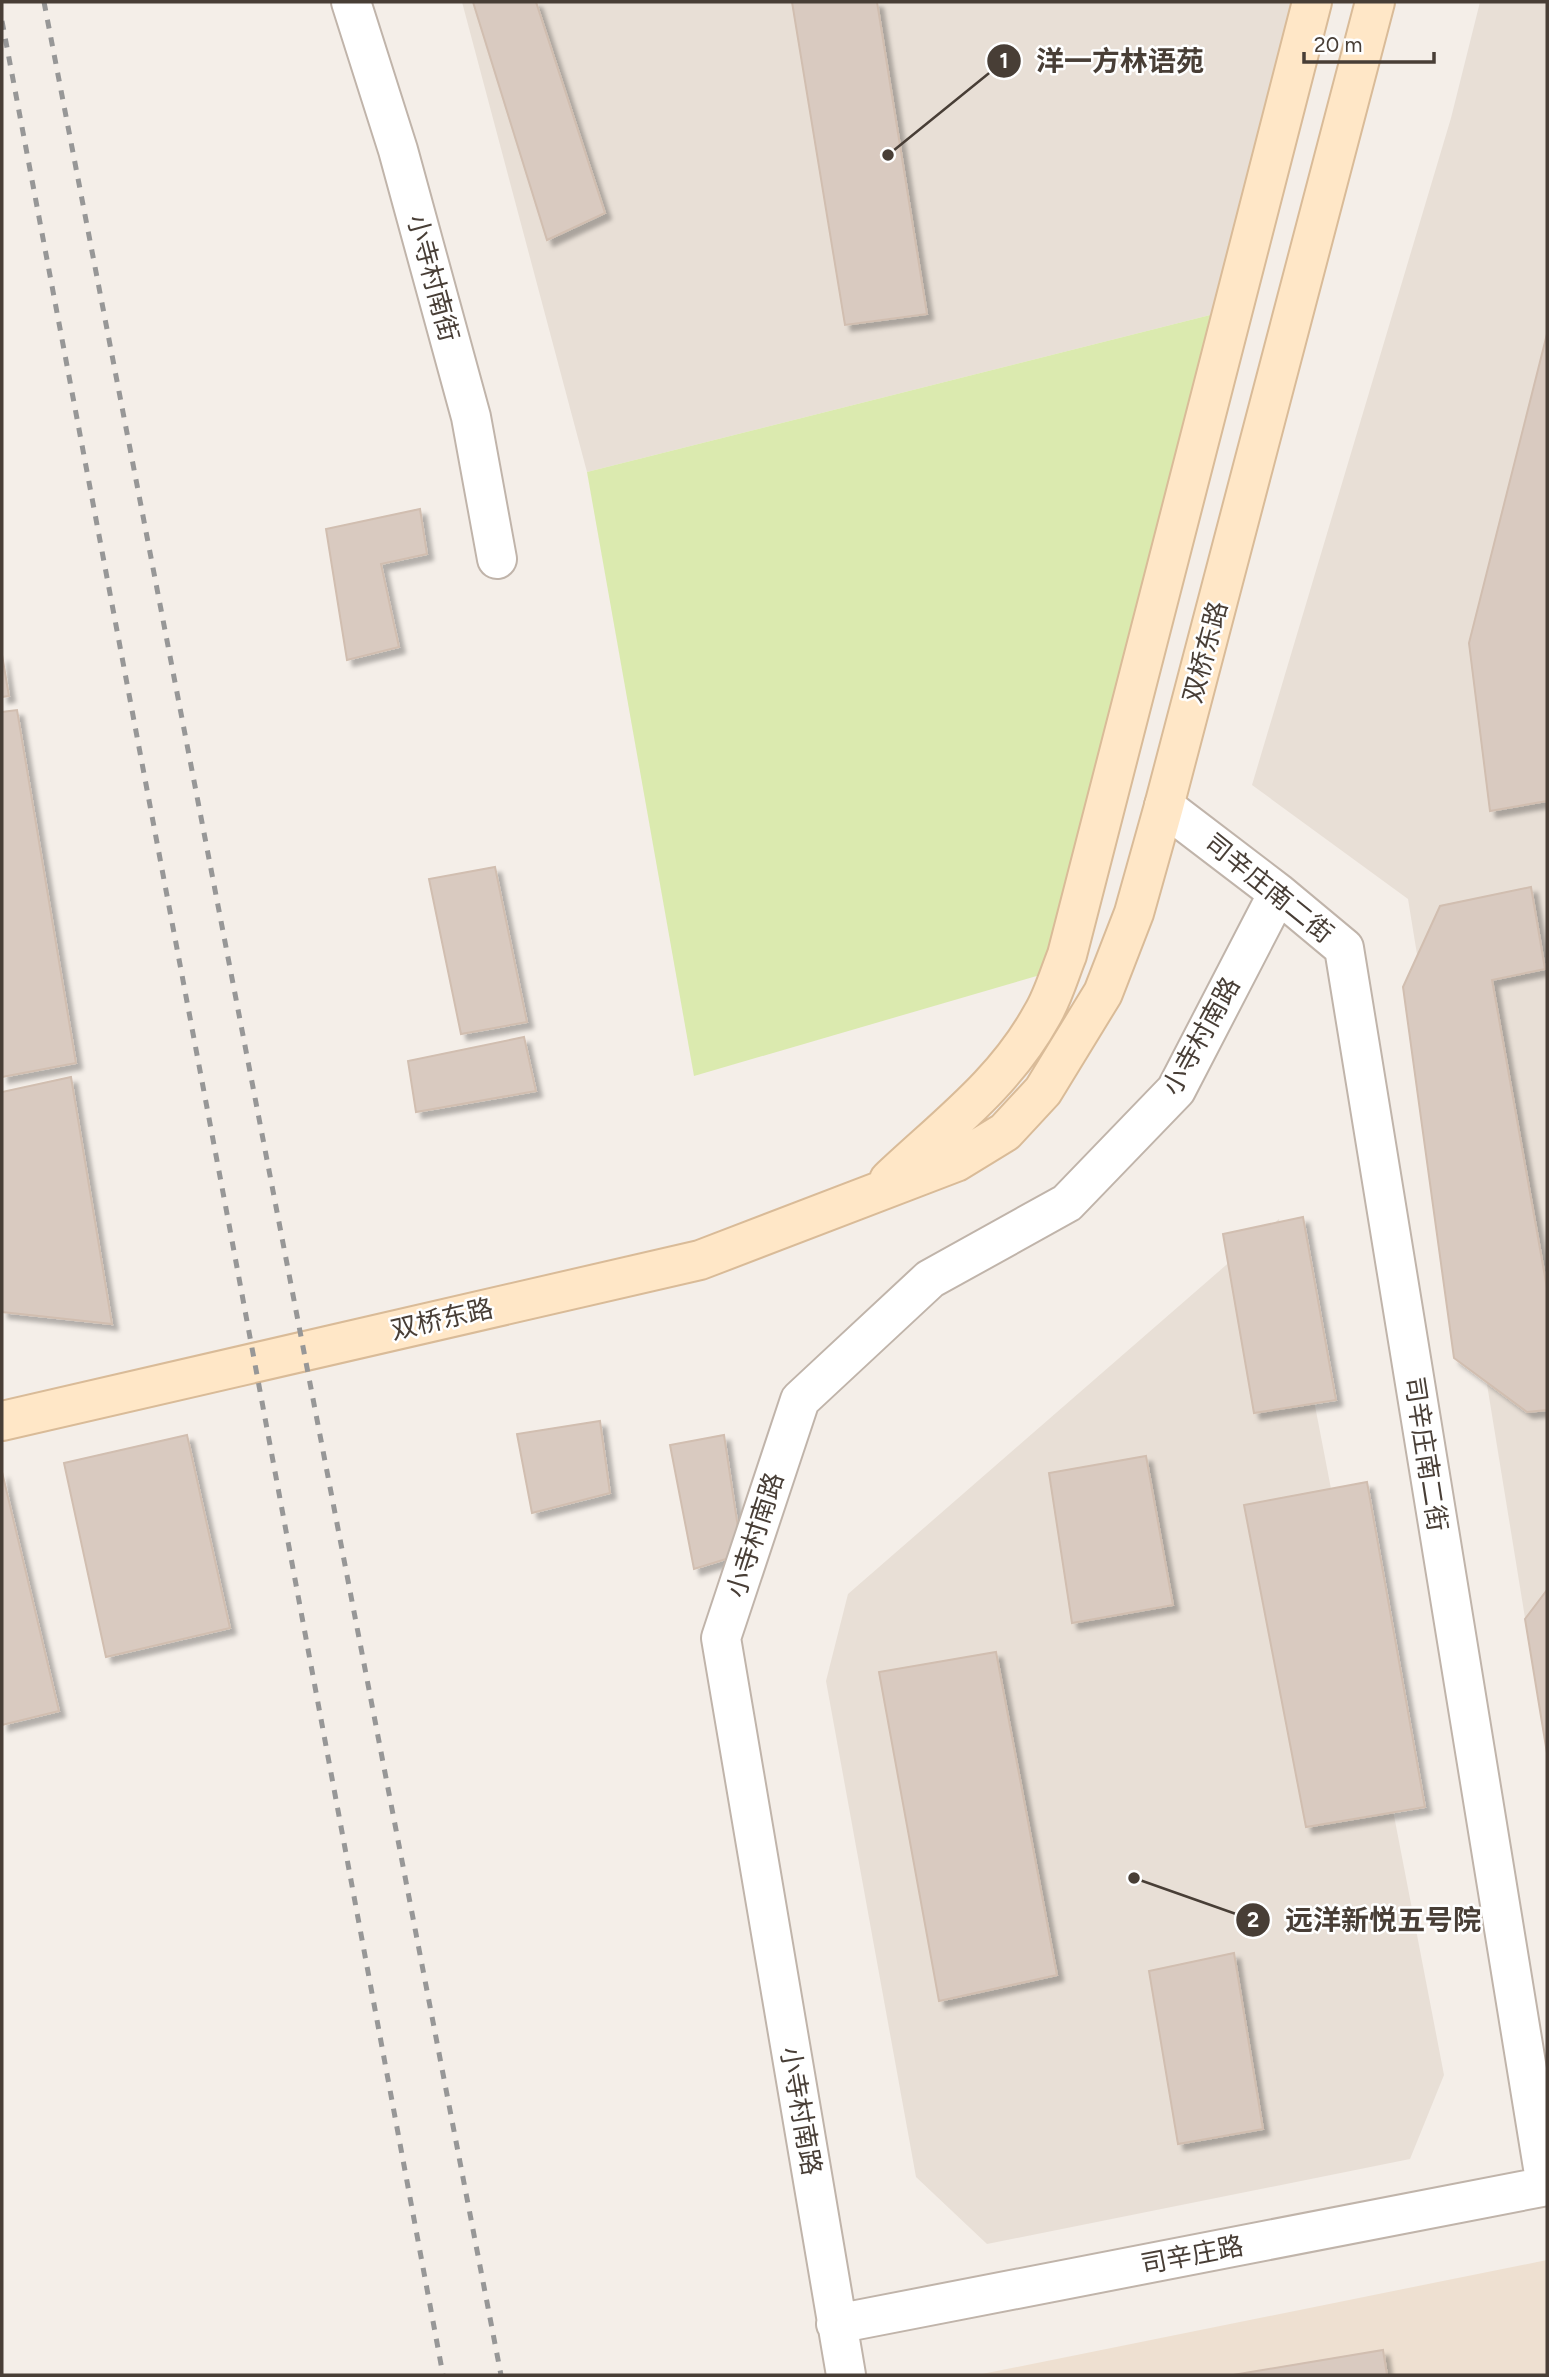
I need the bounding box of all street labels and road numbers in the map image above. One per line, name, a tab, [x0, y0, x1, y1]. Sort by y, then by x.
street label: 小寺村南街	[401, 211, 465, 345]
street label: 双桥东路	[1176, 598, 1234, 706]
street label: 司辛庄南二街	[1198, 826, 1340, 950]
street label: 小寺村南路	[1155, 971, 1247, 1101]
street label: 双桥东路	[388, 1292, 496, 1346]
street label: 司辛庄南二街	[1398, 1374, 1454, 1534]
street label: 小寺村南路	[720, 1468, 790, 1602]
street label: 小寺村南路	[774, 2044, 828, 2178]
street label: 司辛庄路	[1138, 2229, 1246, 2281]

